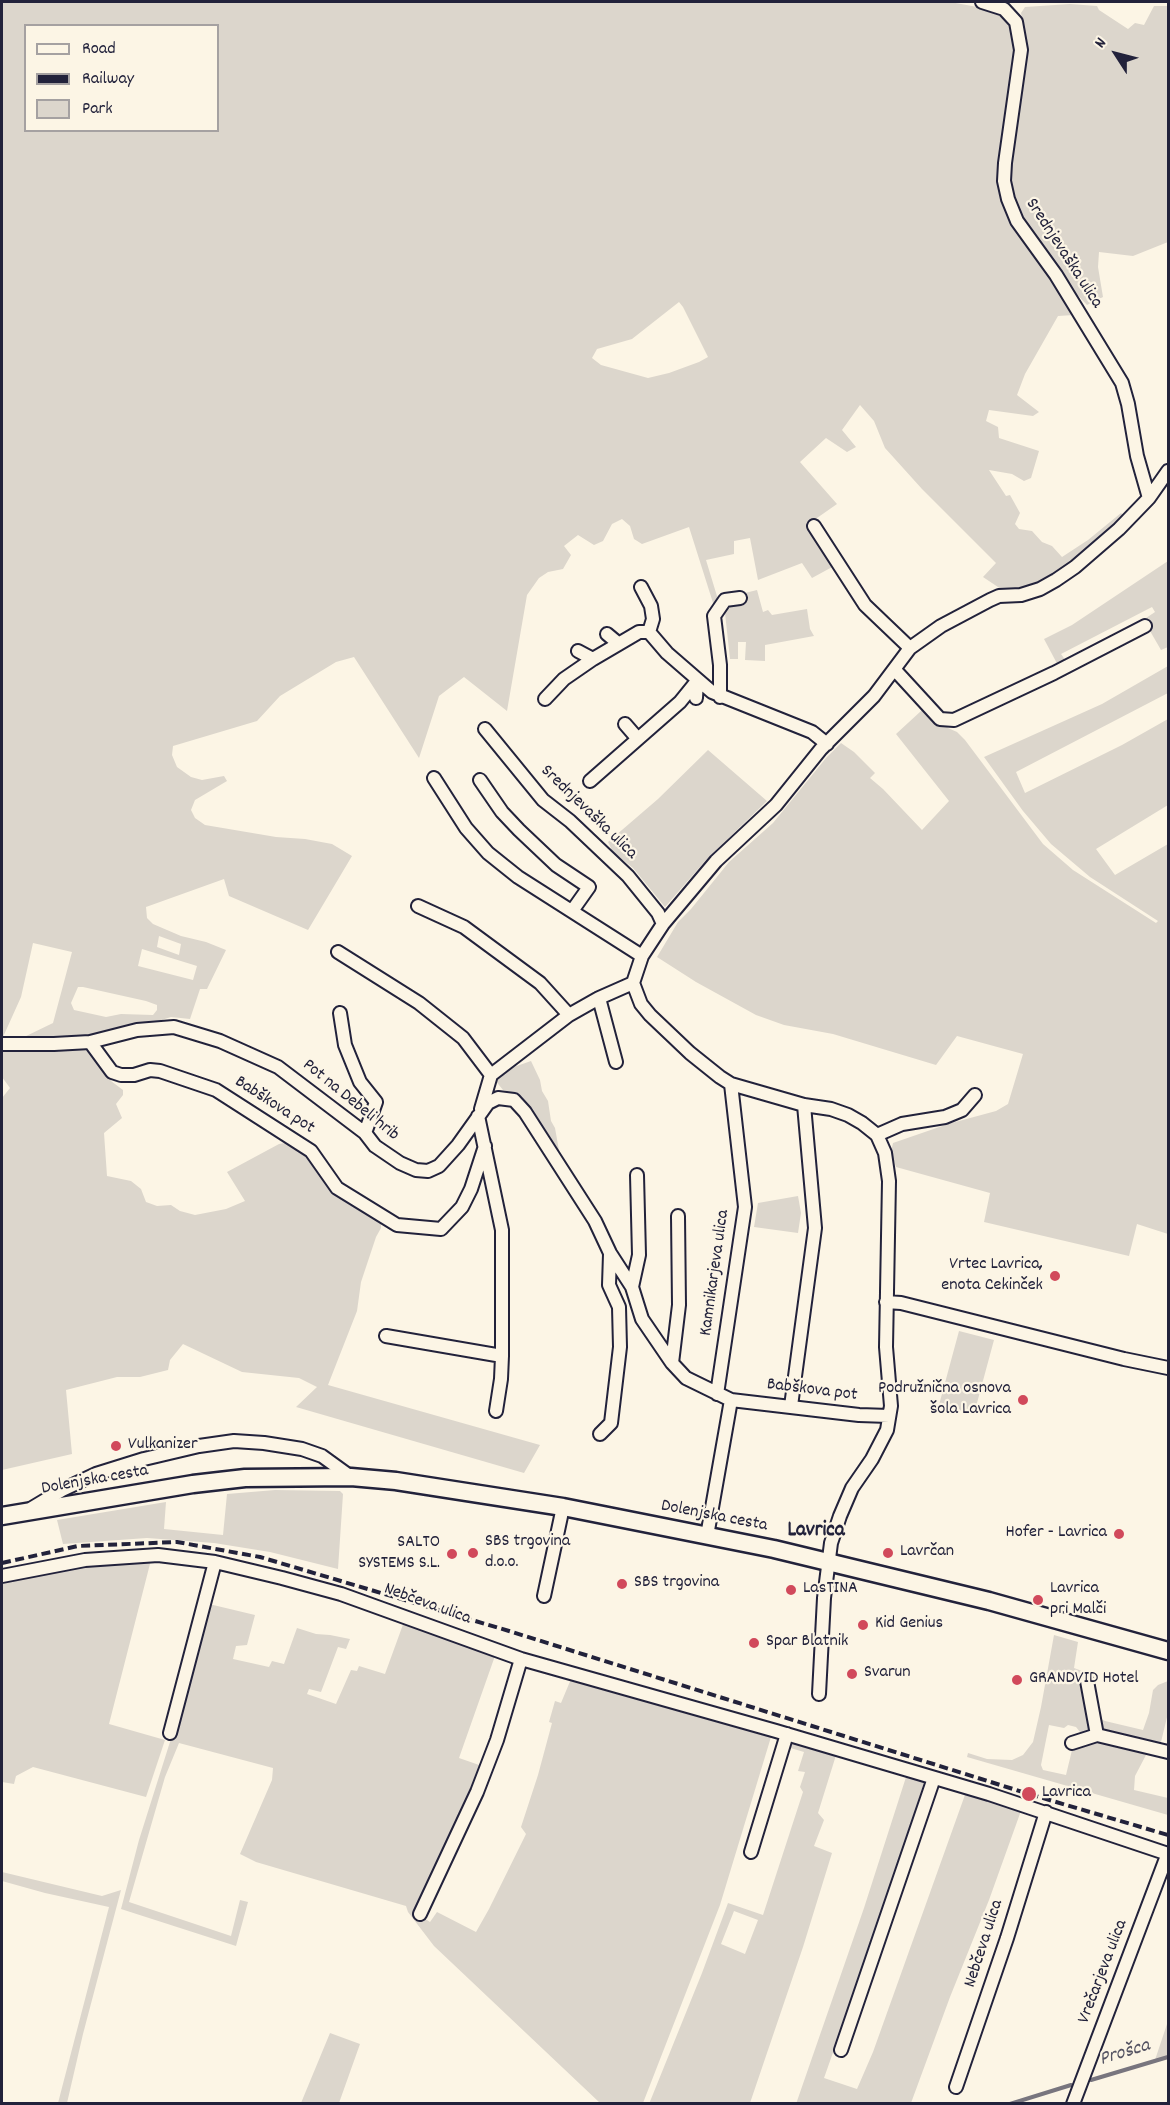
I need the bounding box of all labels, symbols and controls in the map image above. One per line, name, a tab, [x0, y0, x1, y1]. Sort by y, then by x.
legend	[24, 24, 219, 132]
north arrow	[1086, 24, 1146, 84]
text: N	[1089, 33, 1113, 53]
text: Road	[82, 37, 116, 62]
text: Railway	[82, 67, 134, 92]
text: Park	[82, 97, 113, 122]
street label: Srednjevaška ulica	[1019, 195, 1107, 313]
street label: Srednjevaška ulica	[535, 761, 641, 865]
street label: Pot na Debeli hrib	[297, 1055, 403, 1147]
street label: Babškova pot	[230, 1072, 318, 1140]
street label: Kamnikarjeva ulica	[696, 1209, 736, 1337]
place label: Vrtec Lavrica, enota Cekinček	[941, 1255, 1043, 1298]
marker: Vrtec Lavrica, enota Cekinček	[1048, 1269, 1062, 1283]
street label: Babškova pot	[766, 1375, 858, 1407]
place label: Podružnična osnova šola Lavrica	[878, 1379, 1011, 1422]
marker: Podružnična osnova šola Lavrica	[1016, 1393, 1030, 1407]
place label: Vulkanizer	[128, 1435, 198, 1457]
marker: Vulkanizer	[109, 1439, 123, 1453]
street label: Dolenjska cesta	[40, 1461, 150, 1501]
street label: Dolenjska cesta	[659, 1496, 769, 1538]
district label: Lavrica	[787, 1519, 845, 1545]
place label: Hofer - Lavrica	[1005, 1523, 1107, 1545]
marker: Hofer - Lavrica	[1112, 1527, 1126, 1541]
place label: SBS trgovina d.o.o.	[485, 1532, 570, 1574]
place label: SALTO SYSTEMS S.L.	[358, 1533, 440, 1576]
place label: Lavrčan	[900, 1542, 954, 1564]
marker: SBS trgovina d.o.o.	[466, 1546, 480, 1560]
marker: Lavrčan	[881, 1546, 895, 1560]
marker: SALTO SYSTEMS S.L.	[445, 1547, 459, 1561]
place label: SBS trgovina	[634, 1573, 719, 1595]
marker: SBS trgovina	[615, 1577, 629, 1591]
street label: Nebčeva ulica	[381, 1579, 473, 1631]
place label: LasTINA	[803, 1579, 858, 1601]
place label: Lavrica pri Malči	[1050, 1579, 1106, 1622]
marker: LasTINA	[784, 1583, 798, 1597]
marker: Lavrica pri Malči	[1031, 1593, 1045, 1607]
place label: Kid Genius	[875, 1614, 943, 1636]
marker: Kid Genius	[856, 1618, 870, 1632]
place label: Spar Blatnik	[766, 1632, 848, 1654]
marker: Spar Blatnik	[747, 1636, 761, 1650]
place label: Svarun	[864, 1663, 911, 1685]
marker: Svarun	[845, 1667, 859, 1681]
place label: GRANDVID Hotel	[1029, 1669, 1139, 1691]
marker: GRANDVID Hotel	[1010, 1673, 1024, 1687]
place label: Lavrica	[1042, 1783, 1091, 1805]
marker: Lavrica	[1020, 1785, 1038, 1803]
street label: Nebčeva ulica	[961, 1897, 1009, 1991]
street label: Vrečarjeva ulica	[1074, 1917, 1134, 2027]
water label: Prošca	[1097, 2035, 1153, 2073]

